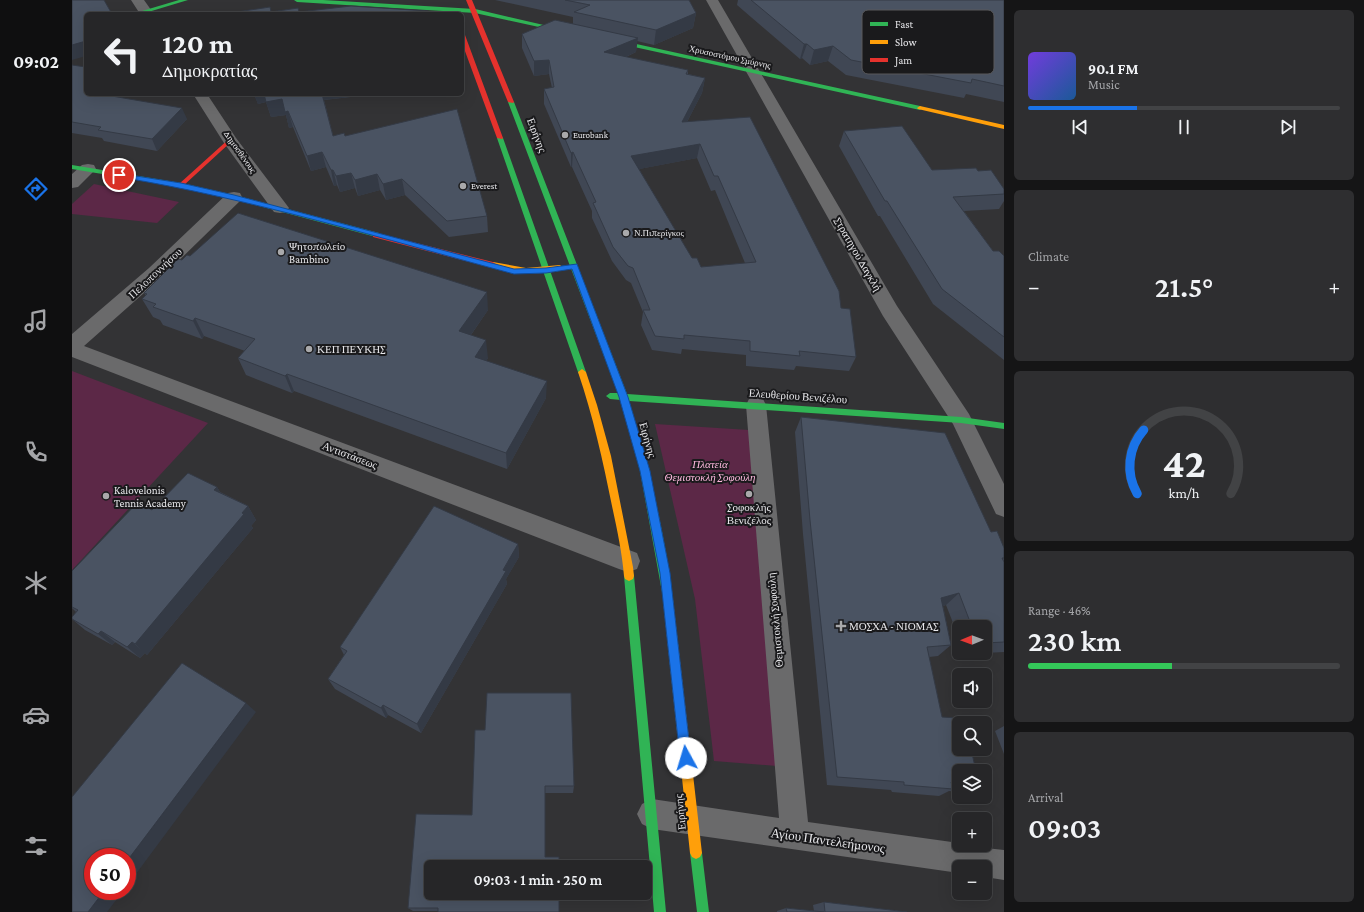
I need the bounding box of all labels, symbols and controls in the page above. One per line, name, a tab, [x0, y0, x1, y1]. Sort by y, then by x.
legend	[862, 10, 994, 74]
text: Fast	[895, 18, 914, 30]
icon: left	[96, 28, 148, 80]
text: 120 m	[162, 28, 233, 59]
text: Slow	[895, 36, 917, 48]
street label: Χρυσοστόμου Σμύρνης	[688, 43, 772, 71]
text: 09:02	[13, 52, 59, 72]
text: Jam	[894, 54, 912, 67]
text: Δημοκρατίας	[162, 61, 257, 81]
text: 90.1 FM	[1088, 61, 1139, 77]
text: Music	[1088, 77, 1120, 92]
street label: Ειρήνης	[525, 116, 549, 155]
icon: previous	[1069, 116, 1091, 138]
icon: pause	[1173, 116, 1195, 138]
icon: next	[1277, 116, 1299, 138]
street label: Δημοσθένους	[222, 129, 258, 175]
marker: Eurobank	[560, 130, 570, 140]
place label: Eurobank	[573, 130, 609, 140]
pin	[102, 158, 136, 192]
icon: arrive	[108, 164, 130, 186]
icon: directions	[22, 175, 50, 203]
marker: Everest	[458, 181, 468, 191]
place label: Everest	[471, 181, 498, 191]
street label: Στρατηγού Δαγκλή	[832, 215, 884, 293]
marker: Ν.Πιπερίγκος	[621, 228, 631, 238]
place label: Ν.Πιπερίγκος	[634, 228, 685, 238]
place label: Ψητοπωλείο Bambino	[289, 240, 346, 265]
street label: Πελοποννήσου	[126, 245, 184, 301]
marker: Ψητοπωλείο Bambino	[276, 247, 286, 257]
text: Climate	[1028, 249, 1069, 264]
text: 21.5°	[1155, 270, 1213, 303]
text: −	[1028, 274, 1040, 299]
text: +	[1328, 274, 1340, 299]
icon: music	[22, 307, 50, 335]
place label: ΚΕΠ ΠΕΥΚΗΣ	[317, 343, 385, 355]
marker: ΚΕΠ ΠΕΥΚΗΣ	[304, 344, 314, 354]
street label: Ελευθερίου Βενιζέλου	[748, 387, 848, 406]
street label: Ειρήνης	[637, 421, 659, 460]
icon: phone	[22, 438, 50, 466]
street label: Αντιστάσεως	[321, 439, 380, 471]
text: 42	[1162, 440, 1206, 486]
park label: Πλατεία Θεμιστοκλή Σοφούλη	[665, 458, 755, 484]
place label: Kalovelonis Tennis Academy	[114, 484, 187, 510]
text: km/h	[1169, 485, 1200, 501]
marker: Σοφοκλής Βενιζέλος	[744, 489, 754, 499]
marker: Kalovelonis Tennis Academy	[101, 491, 111, 501]
place label: Σοφοκλής Βενιζέλος	[727, 501, 772, 527]
icon: climate	[22, 569, 50, 597]
street label: Θεμιστοκλή Σοφούλη	[765, 572, 786, 668]
text: Range · 46%	[1028, 603, 1091, 618]
place label: ΜΟΣΧΑ - ΝΙΟΜΑΣ	[849, 620, 939, 632]
north arrow	[952, 620, 992, 660]
map controls	[952, 620, 992, 900]
marker: ΜΟΣΧΑ - ΝΙΟΜΑΣ	[836, 621, 846, 631]
text: 230 km	[1028, 624, 1121, 657]
button: sound	[952, 668, 992, 708]
icon: car	[22, 701, 50, 729]
button: search	[952, 716, 992, 756]
position arrow	[665, 737, 707, 779]
button: layers	[952, 764, 992, 804]
text: Arrival	[1028, 790, 1063, 805]
street label: Ειρήνης	[672, 793, 688, 831]
text: 09:03	[1028, 811, 1101, 844]
button: +	[952, 812, 992, 852]
street label: Αγίου Παντελεήμονος	[770, 825, 887, 856]
icon: filters	[22, 832, 50, 860]
speed limit sign: 50	[84, 848, 136, 900]
button: −	[952, 860, 992, 900]
text: 09:03 · 1 min · 250 m	[474, 872, 602, 888]

